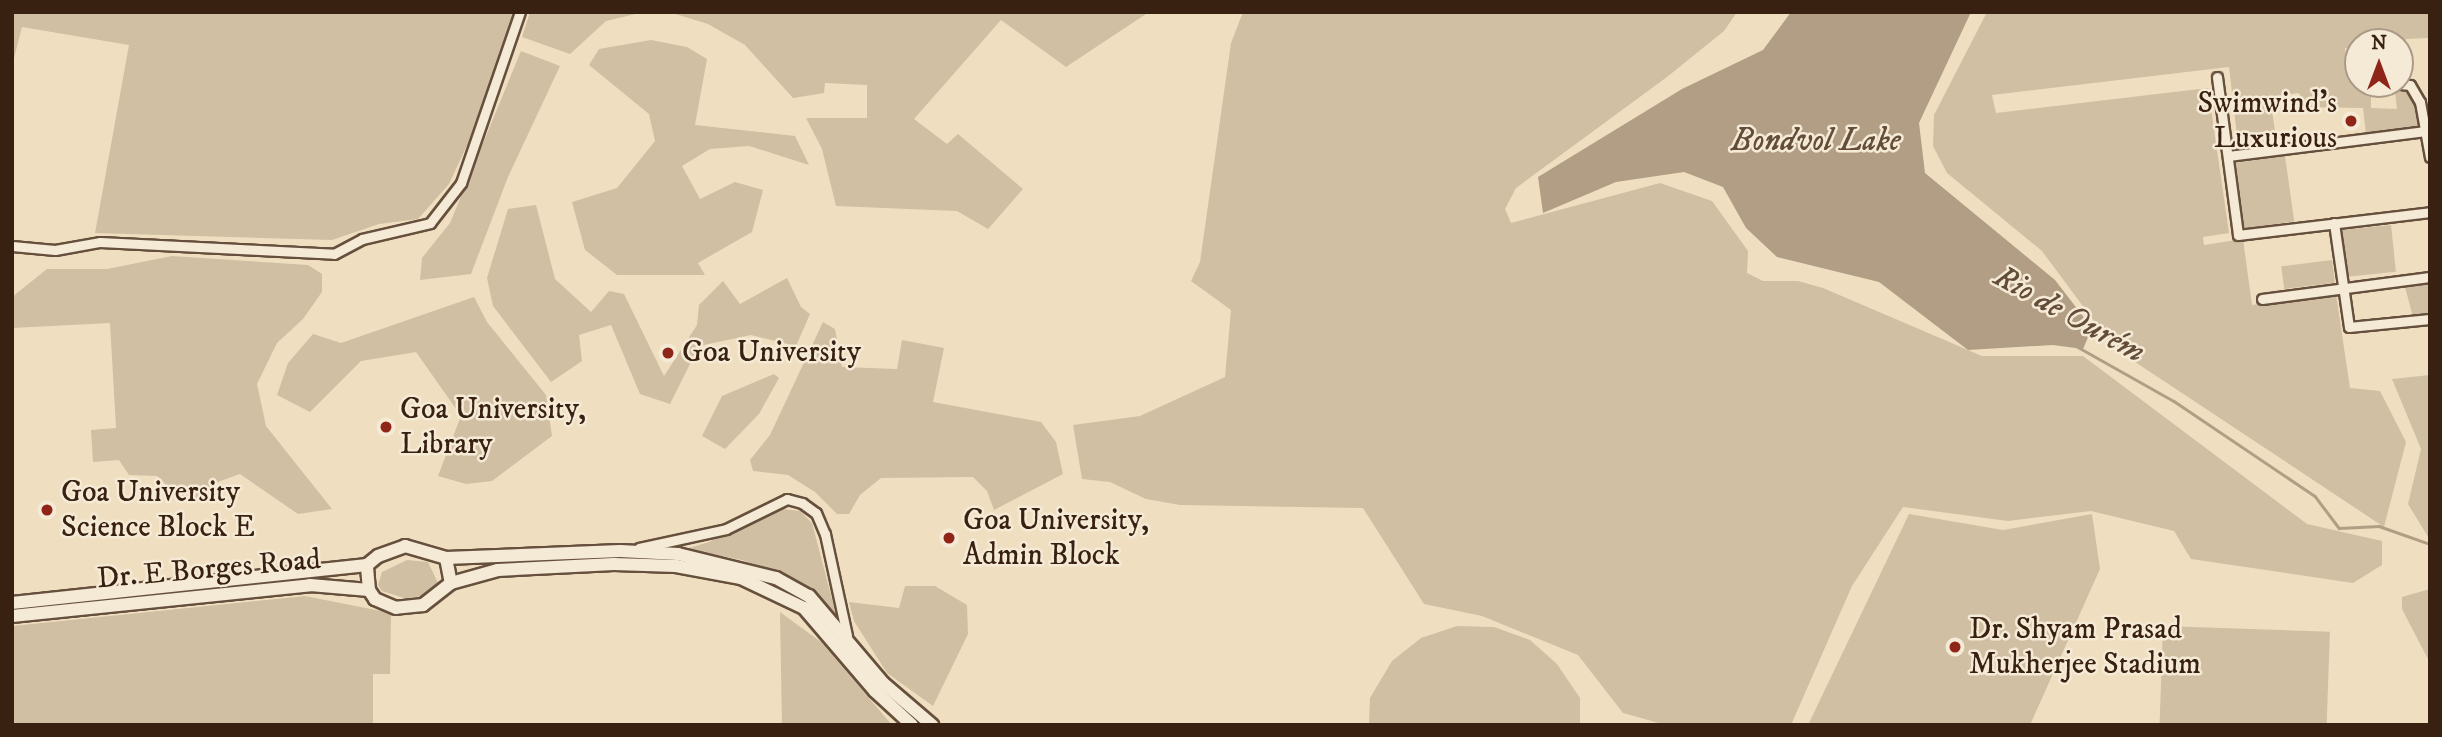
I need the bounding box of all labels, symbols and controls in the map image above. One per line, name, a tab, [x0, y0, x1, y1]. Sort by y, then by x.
north arrow	[2344, 28, 2414, 98]
text: N	[2371, 32, 2387, 55]
place label: Swimwind's Luxurious	[2198, 86, 2337, 156]
marker: Swimwind's Luxurious	[2343, 113, 2359, 129]
water label: Bondvol Lake	[1731, 122, 1901, 160]
water label: Rio de Ourém	[1987, 258, 2151, 372]
place label: Goa University	[682, 335, 861, 371]
marker: Goa University	[660, 345, 676, 361]
place label: Goa University, Library	[400, 392, 586, 462]
marker: Goa University, Library	[378, 419, 394, 435]
place label: Goa University Science Block E	[61, 475, 255, 546]
marker: Goa University Science Block E	[39, 502, 55, 518]
place label: Goa University, Admin Block	[963, 503, 1149, 574]
marker: Goa University, Admin Block	[941, 530, 957, 546]
street label: Dr. E Borges Road	[96, 542, 322, 598]
place label: Dr. Shyam Prasad Mukherjee Stadium	[1969, 612, 2201, 682]
marker: Dr. Shyam Prasad Mukherjee Stadium	[1947, 639, 1963, 655]

